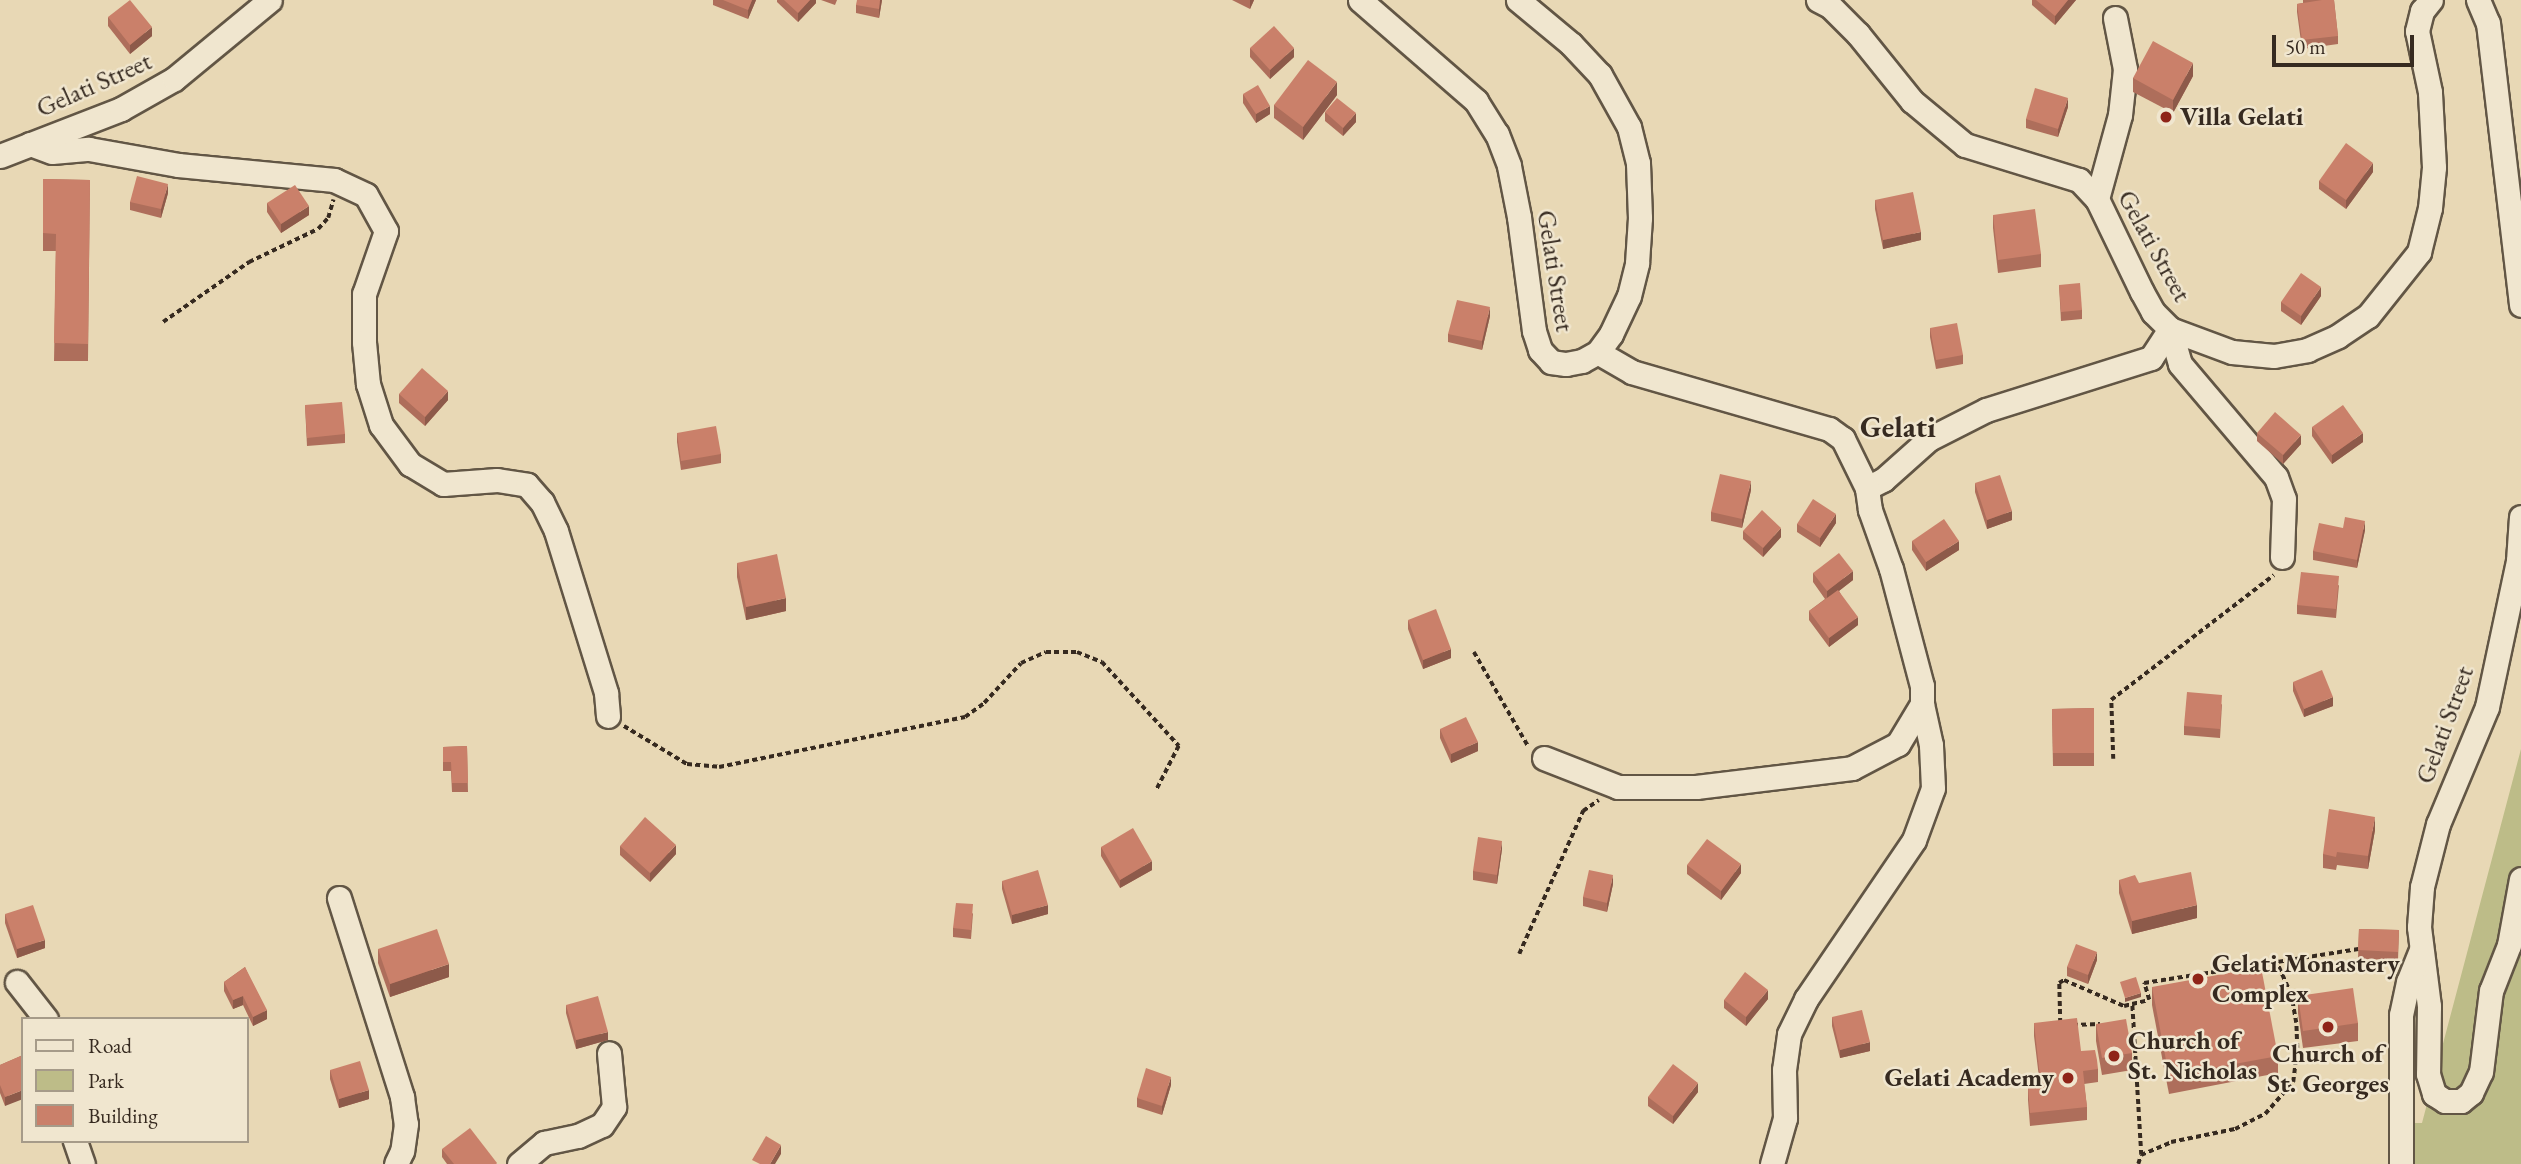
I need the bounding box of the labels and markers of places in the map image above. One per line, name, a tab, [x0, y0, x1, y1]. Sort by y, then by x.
place label: Villa Gelati	[2180, 101, 2303, 133]
marker: Villa Gelati	[2158, 109, 2174, 125]
place label: Gelati Monastery Complex	[2212, 948, 2400, 1010]
marker: Gelati Monastery Complex	[2190, 971, 2206, 987]
marker: Church of St. Georges	[2320, 1019, 2336, 1035]
place label: Church of St. Nicholas	[2128, 1025, 2257, 1086]
place label: Church of St. Georges	[2267, 1038, 2389, 1100]
marker: Church of St. Nicholas	[2106, 1048, 2122, 1064]
place label: Gelati Academy	[1885, 1062, 2054, 1094]
marker: Gelati Academy	[2060, 1070, 2076, 1086]

